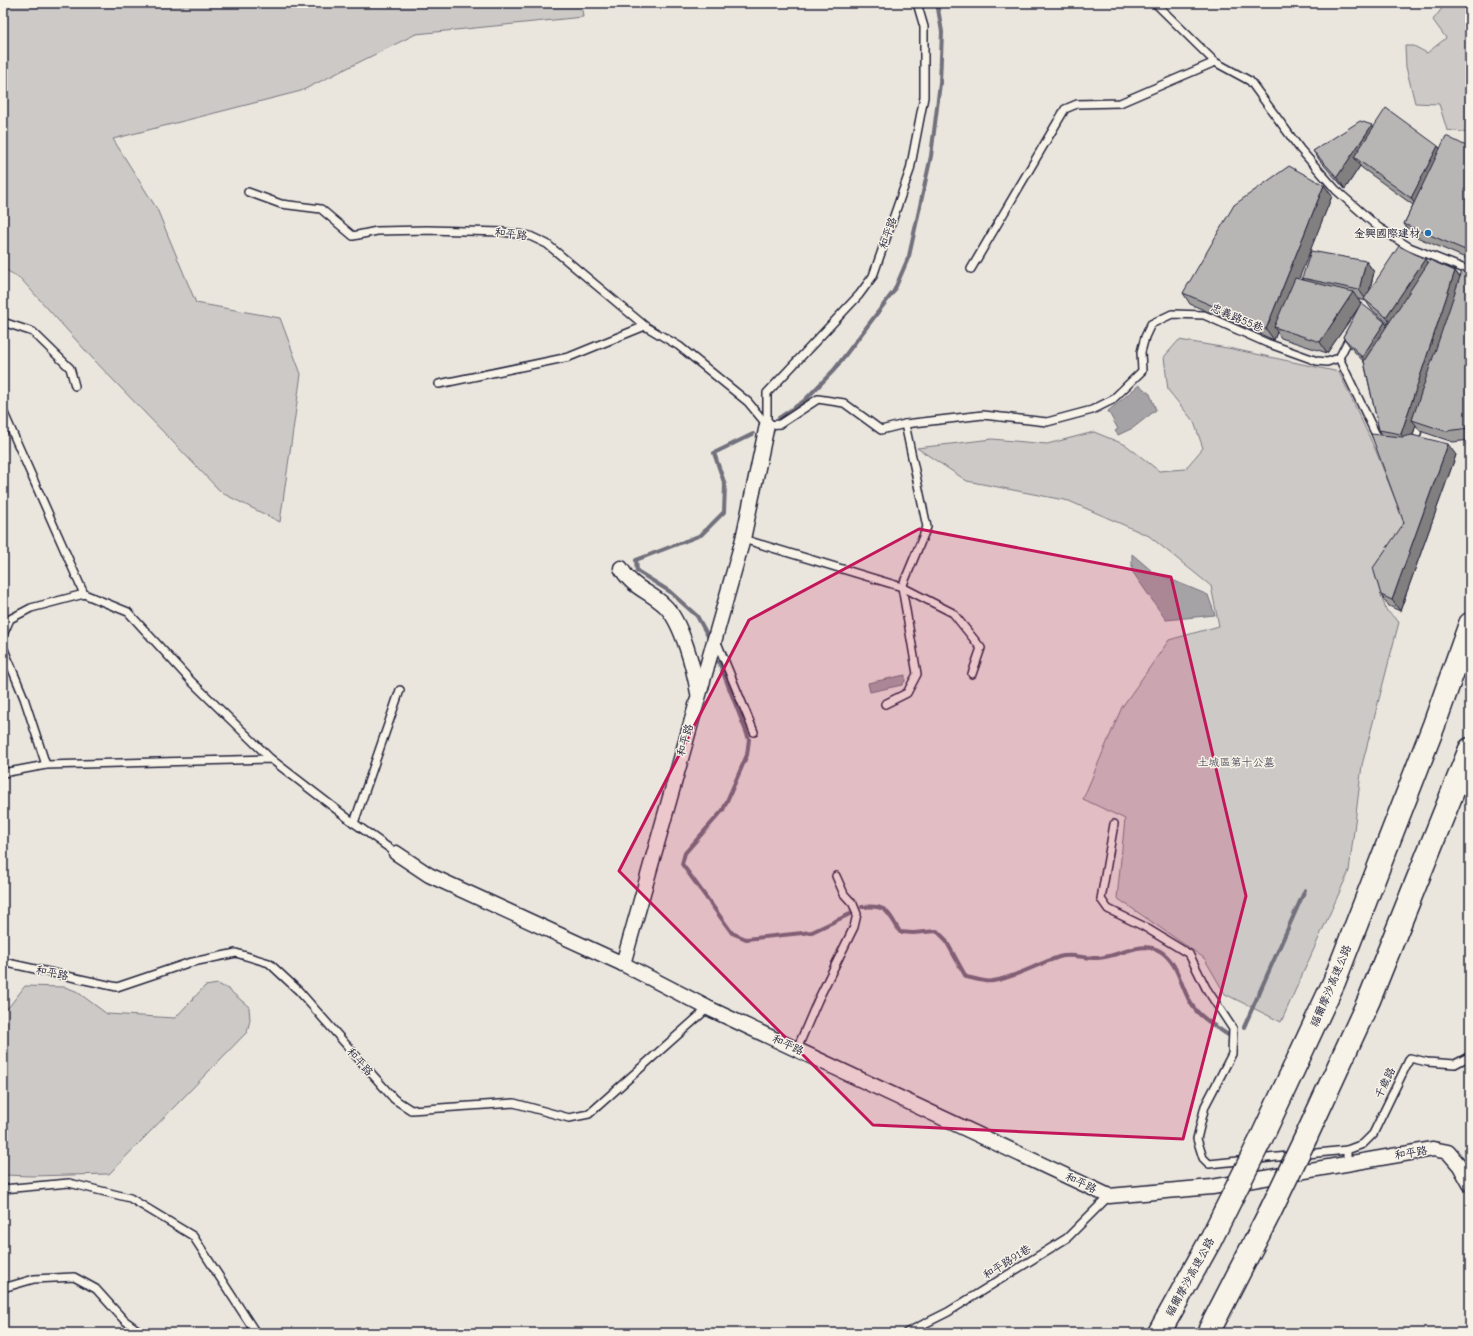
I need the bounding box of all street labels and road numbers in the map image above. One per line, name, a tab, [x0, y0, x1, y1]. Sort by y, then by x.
street label: 和平路	[876, 215, 900, 251]
street label: 和平路	[494, 226, 528, 242]
street label: 忠義路55巷	[1209, 301, 1265, 335]
street label: 和平路	[674, 722, 696, 758]
street label: 福爾摩沙高速公路	[1308, 943, 1354, 1029]
street label: 和平路	[35, 963, 69, 983]
street label: 和平路	[770, 1032, 806, 1058]
street label: 和平路	[344, 1045, 376, 1079]
street label: 千歲路	[1372, 1065, 1398, 1101]
street label: 和平路	[1394, 1144, 1428, 1162]
street label: 和平路	[1063, 1170, 1099, 1196]
street label: 福爾摩沙高速公路	[1163, 1235, 1217, 1319]
street label: 和平路91巷	[981, 1242, 1033, 1282]

